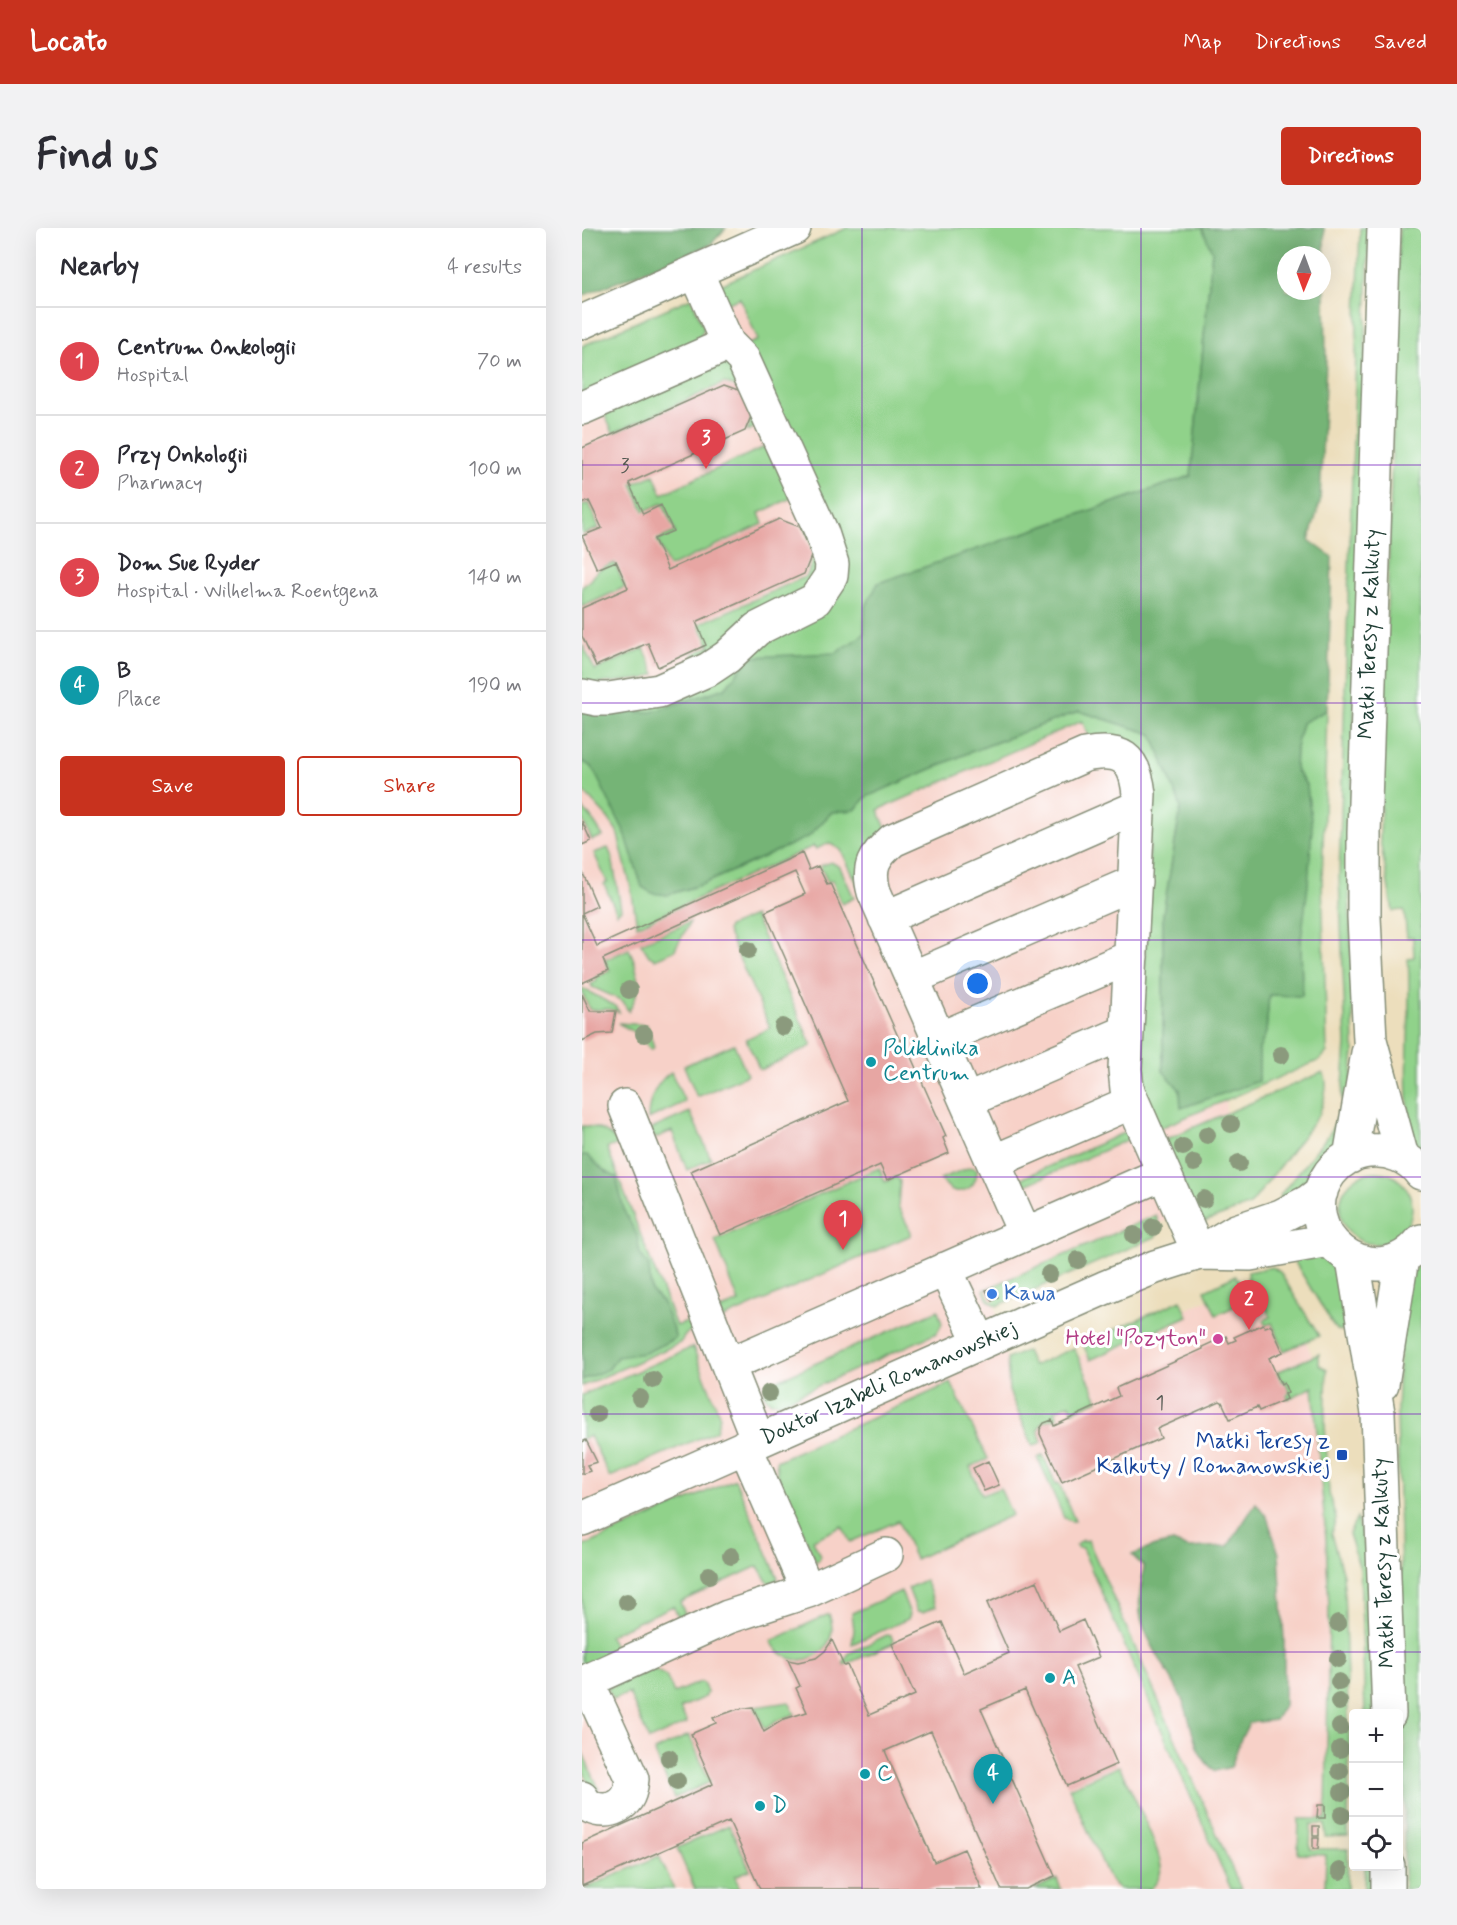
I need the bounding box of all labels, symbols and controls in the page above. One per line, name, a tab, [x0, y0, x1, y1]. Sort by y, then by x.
text: Locato	[30, 24, 107, 61]
text: Map	[1183, 28, 1222, 56]
text: Directions	[1255, 28, 1341, 56]
text: Saved	[1374, 28, 1427, 56]
button: Directions	[1281, 127, 1421, 185]
text: Find us	[36, 129, 158, 184]
north arrow	[1277, 246, 1331, 300]
text: Nearby	[60, 250, 139, 284]
text: 4 results	[447, 254, 522, 281]
text: Centrum Onkologii	[117, 334, 296, 362]
text: 1	[75, 348, 84, 375]
text: 70 m	[477, 348, 522, 375]
text: Hospital	[117, 362, 188, 389]
pin: 3	[686, 420, 726, 469]
text: Przy Onkologii	[117, 442, 248, 470]
house number: 3	[620, 453, 630, 480]
text: 2	[75, 456, 84, 483]
text: 100 m	[468, 456, 522, 483]
text: Pharmacy	[117, 470, 203, 497]
street label: Matki Teresy z Kalkuty	[1352, 528, 1388, 740]
text: Dom Sue Ryder	[117, 550, 260, 578]
text: 3	[75, 564, 84, 591]
text: 140 m	[468, 564, 522, 591]
text: Hospital · Wilhelma Roentgena	[117, 578, 379, 605]
text: B	[117, 658, 131, 686]
text: 4	[74, 672, 85, 699]
text: 190 m	[468, 672, 522, 699]
text: Place	[117, 686, 161, 713]
button: Save	[60, 756, 285, 816]
button: Share	[297, 756, 522, 816]
your location	[963, 969, 992, 998]
place label: Poliklinika Centrum	[883, 1035, 979, 1088]
marker: Poliklinika Centrum	[864, 1055, 878, 1069]
pin: 1	[824, 1200, 862, 1250]
place label: Kawa	[1004, 1280, 1056, 1308]
pin: 2	[1230, 1280, 1268, 1330]
marker: Kawa	[985, 1287, 999, 1301]
street label: Doktor Izabeli Romanowskiej	[757, 1314, 1021, 1452]
place label: Hotel "Pozyton"	[1066, 1325, 1206, 1353]
marker: Hotel "Pozyton"	[1211, 1332, 1225, 1346]
house number: 1	[1156, 1390, 1164, 1417]
place label: Matki Teresy z Kalkuty / Romanowskiej	[1096, 1428, 1330, 1481]
marker: Matki Teresy z Kalkuty / Romanowskiej	[1335, 1448, 1349, 1462]
street label: Matki Teresy z Kalkuty	[1366, 1457, 1402, 1669]
place label: A	[1062, 1664, 1076, 1692]
marker: A	[1043, 1671, 1057, 1685]
map controls	[1349, 1709, 1403, 1871]
button: +	[1349, 1709, 1403, 1763]
pin: 4	[974, 1754, 1012, 1804]
place label: C	[877, 1760, 893, 1788]
button: −	[1349, 1763, 1403, 1817]
marker: C	[858, 1767, 872, 1781]
place label: D	[772, 1792, 787, 1820]
marker: D	[753, 1799, 767, 1813]
button: locate	[1349, 1817, 1403, 1871]

